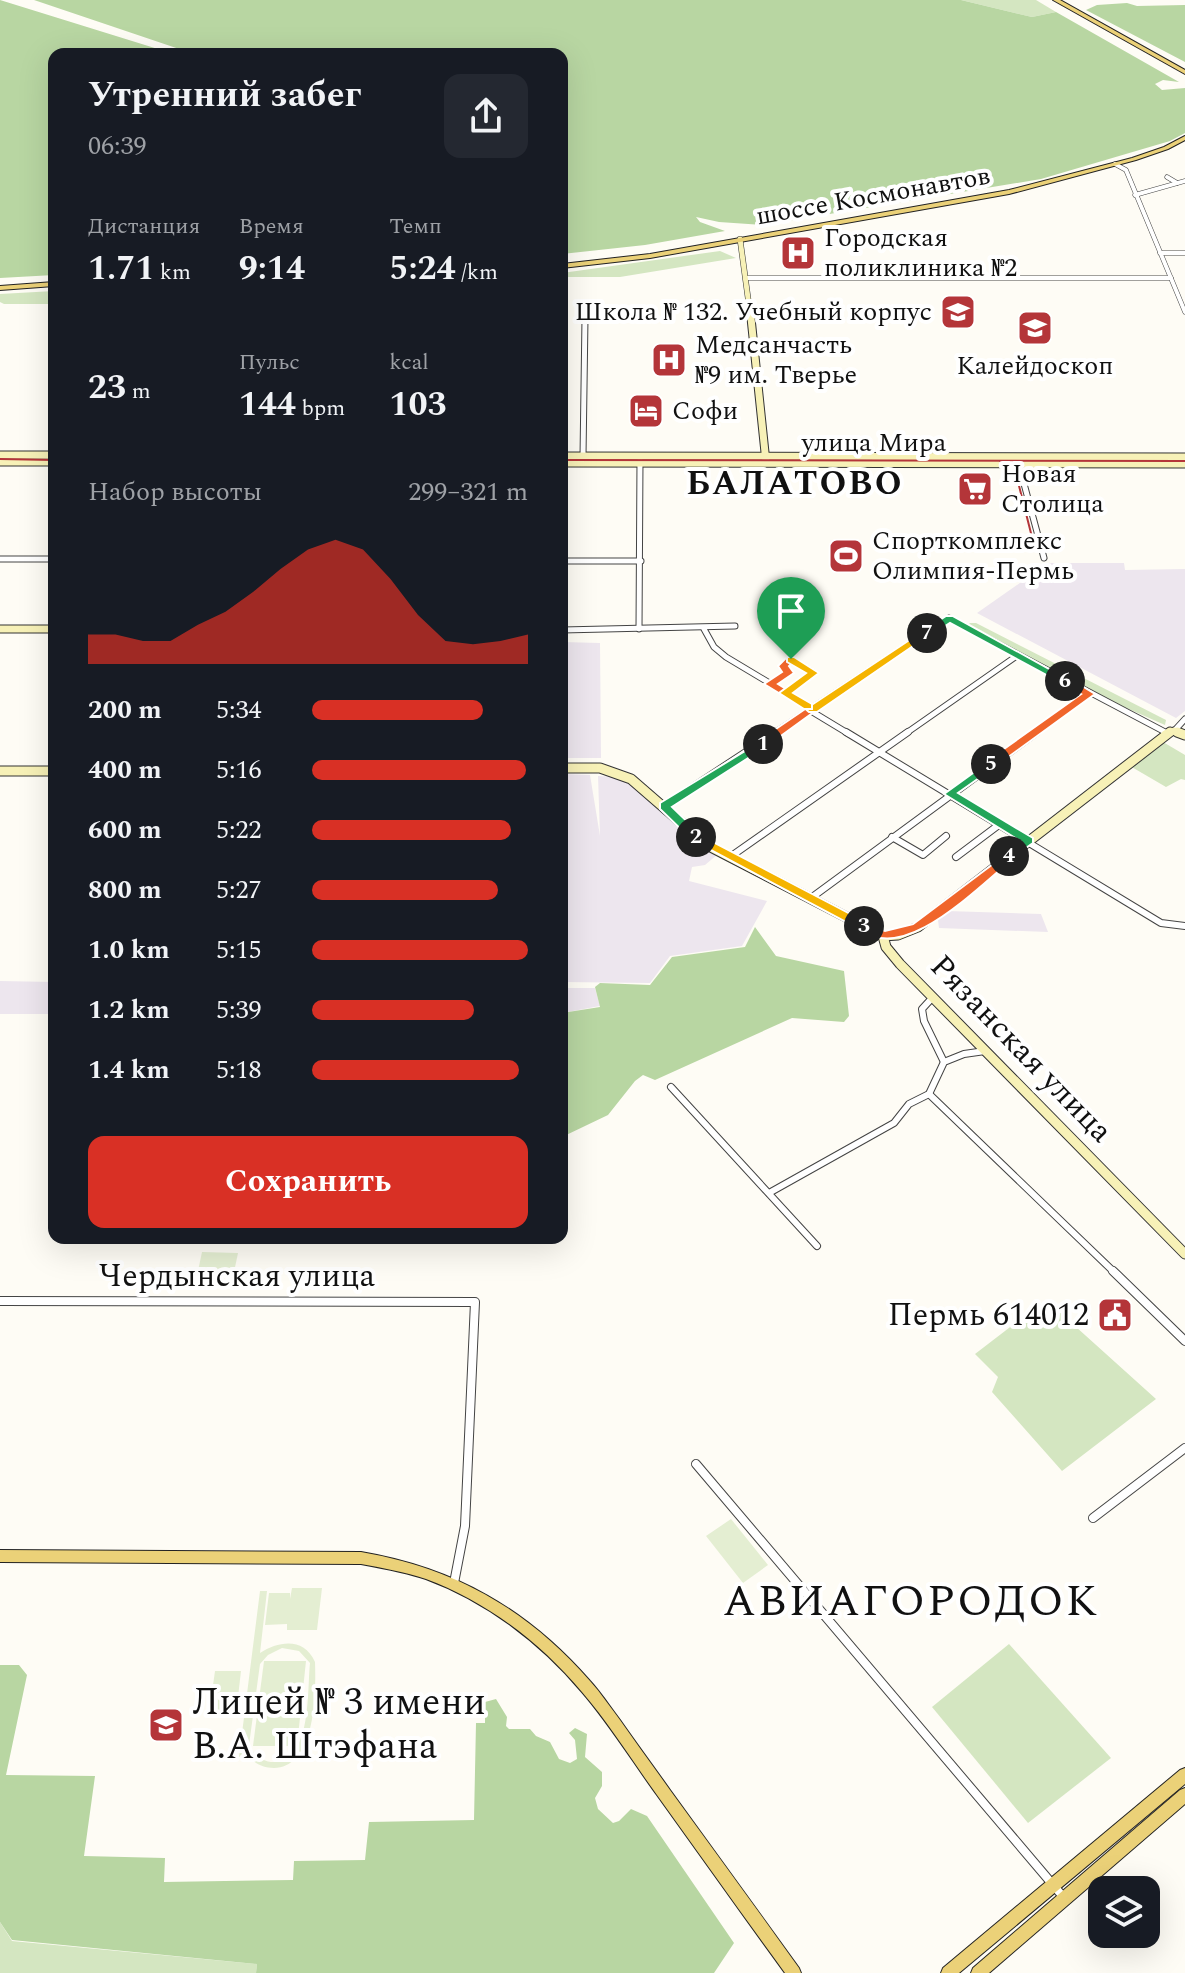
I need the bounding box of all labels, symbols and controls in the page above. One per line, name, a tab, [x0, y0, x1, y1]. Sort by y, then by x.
text: Утренний забег	[88, 68, 361, 123]
button: share	[444, 74, 528, 158]
text: 06:39	[88, 126, 147, 166]
street label: шоссе Космонавтов	[753, 156, 993, 236]
text: Дистанция	[88, 210, 200, 243]
text: Время	[239, 210, 304, 243]
text: Темп	[389, 210, 442, 243]
place label: Городская поликлиника №2	[824, 218, 1017, 288]
hospital icon: Городская поликлиника №2	[779, 234, 817, 272]
text: 1.71	[88, 243, 154, 295]
text: 9:14	[239, 243, 305, 295]
text: 5:24	[389, 243, 456, 295]
text: km	[154, 256, 191, 289]
text: /km	[456, 256, 498, 289]
place label: Школа № 132. Учебный корпус	[575, 292, 932, 332]
school or university icon: Школа № 132. Учебный корпус	[939, 293, 977, 331]
school or university icon: Калейдоскоп	[1016, 309, 1054, 347]
place label: Медсанчасть №9 им. Тверье	[695, 325, 857, 395]
hospital icon: Медсанчасть №9 им. Тверье	[650, 341, 688, 379]
text: Пульс	[239, 346, 300, 379]
text: kcal	[389, 346, 429, 379]
place label: Калейдоскоп	[957, 346, 1113, 386]
text: 23	[88, 362, 126, 414]
text: m	[126, 375, 151, 408]
text: 144	[239, 379, 296, 431]
text: 103	[389, 379, 447, 431]
place label: Софи	[672, 391, 738, 431]
text: bpm	[296, 392, 345, 425]
hotel icon: Софи	[627, 392, 665, 430]
street label: улица Мира	[801, 423, 947, 463]
place label: Новая Столица	[1001, 454, 1104, 524]
district label: БАЛАТОВО	[686, 458, 904, 510]
supermarket icon: Новая Столица	[956, 470, 994, 508]
text: Набор высоты	[88, 472, 262, 512]
text: 299–321 m	[408, 472, 528, 512]
place label: Спорткомплекс Олимпия-Пермь	[872, 521, 1074, 591]
sports icon: Спорткомплекс Олимпия-Пермь	[827, 537, 865, 575]
pin	[757, 577, 825, 659]
icon: arrive	[769, 589, 813, 633]
pin: 7	[907, 613, 947, 653]
text: 7	[921, 616, 933, 649]
pin: 6	[1045, 661, 1085, 701]
text: 6	[1059, 664, 1071, 697]
text: 200 m	[88, 690, 162, 730]
text: 5:34	[216, 690, 262, 730]
pin: 1	[743, 724, 783, 764]
text: 1	[757, 727, 769, 760]
pin: 5	[971, 744, 1011, 784]
text: 5	[985, 747, 997, 780]
text: 400 m	[88, 750, 162, 790]
text: 5:16	[216, 750, 262, 790]
text: 600 m	[88, 810, 162, 850]
text: 5:22	[216, 810, 262, 850]
pin: 2	[676, 817, 716, 857]
text: 2	[690, 820, 702, 853]
pin: 4	[989, 836, 1029, 876]
text: 4	[1003, 839, 1015, 872]
text: 800 m	[88, 870, 162, 910]
text: 5:27	[216, 870, 262, 910]
pin: 3	[844, 906, 884, 946]
text: 3	[858, 909, 870, 942]
text: 1.0 km	[88, 930, 170, 970]
text: 5:15	[216, 930, 262, 970]
street label: Рязанская улица	[918, 944, 1124, 1155]
text: 1.2 km	[88, 990, 170, 1030]
text: 5:39	[216, 990, 262, 1030]
text: 1.4 km	[88, 1050, 170, 1090]
text: 5:18	[216, 1050, 262, 1090]
button: Сохранить	[88, 1136, 528, 1228]
street label: Чердынская улица	[99, 1252, 376, 1301]
place label: Пермь 614012	[888, 1291, 1089, 1340]
public building icon: Пермь 614012	[1096, 1296, 1134, 1334]
district label: АВИАГОРОДОК	[723, 1568, 1099, 1635]
place label: Лицей № 3 имени В.А. Штэфана	[192, 1674, 486, 1776]
school or university icon: Лицей № 3 имени В.А. Штэфана	[147, 1706, 185, 1744]
map controls	[1088, 1876, 1160, 1948]
button: layers	[1088, 1876, 1160, 1948]

